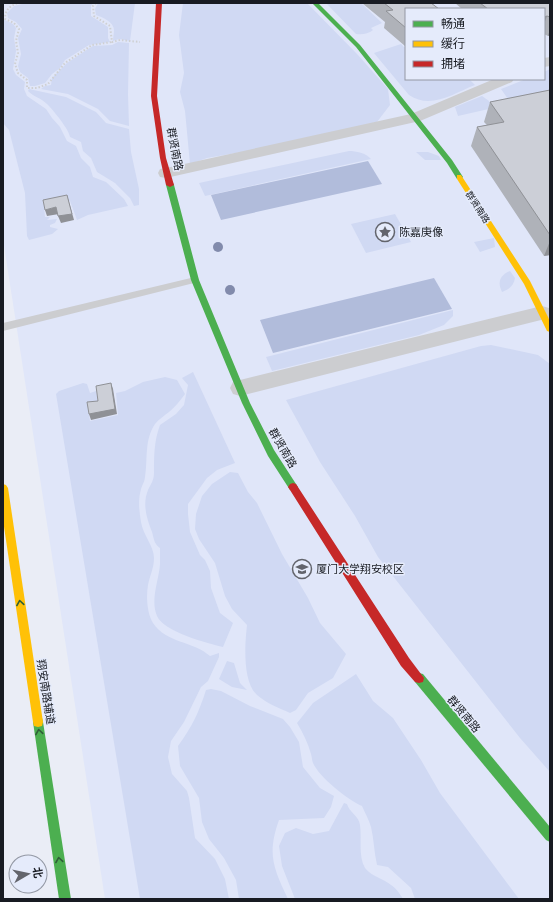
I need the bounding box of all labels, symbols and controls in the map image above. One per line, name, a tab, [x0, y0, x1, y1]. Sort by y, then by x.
legend	[405, 8, 545, 80]
text: 畅通	[441, 15, 465, 33]
text: 缓行	[441, 35, 465, 53]
text: 拥堵	[441, 55, 465, 73]
street label: 群贤南路	[163, 126, 187, 172]
street label: 群贤南路	[463, 188, 493, 226]
place icon: 陈嘉庚像	[374, 221, 396, 243]
place label: 陈嘉庚像	[399, 224, 443, 240]
street label: 群贤南路	[265, 425, 301, 471]
school or university icon: 厦门大学翔安校区	[291, 558, 313, 580]
place label: 厦门大学翔安校区	[316, 561, 404, 577]
one-way arrow	[16, 600, 25, 606]
street label: 翔安南路辅道	[33, 658, 59, 726]
street label: 群贤南路	[444, 692, 484, 736]
one-way arrow	[36, 729, 44, 735]
north arrow	[8, 854, 48, 894]
one-way arrow	[55, 857, 64, 864]
text: 北	[29, 866, 47, 879]

